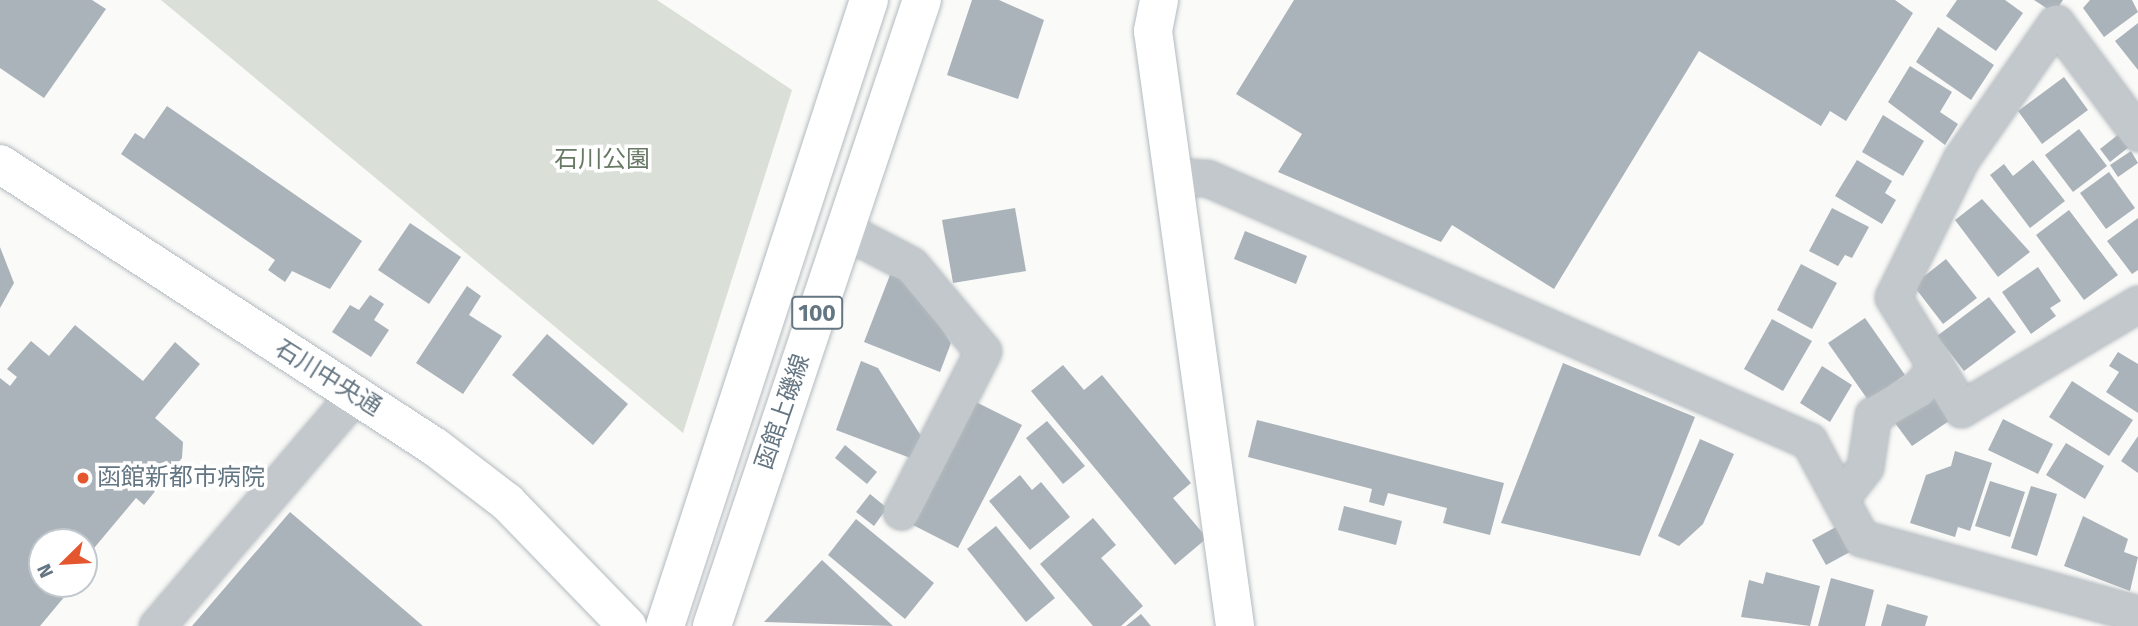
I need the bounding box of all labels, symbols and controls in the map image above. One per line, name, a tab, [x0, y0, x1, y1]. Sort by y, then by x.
park label: 石川公園	[554, 146, 650, 174]
road number: 100	[791, 294, 843, 332]
street label: 石川中央通	[269, 334, 387, 422]
street label: 函館上磯線	[750, 351, 816, 473]
place label: 函館新都市病院	[97, 464, 265, 492]
marker: 函館新都市病院	[75, 470, 91, 486]
north arrow	[28, 528, 98, 598]
text: N	[32, 561, 58, 581]

